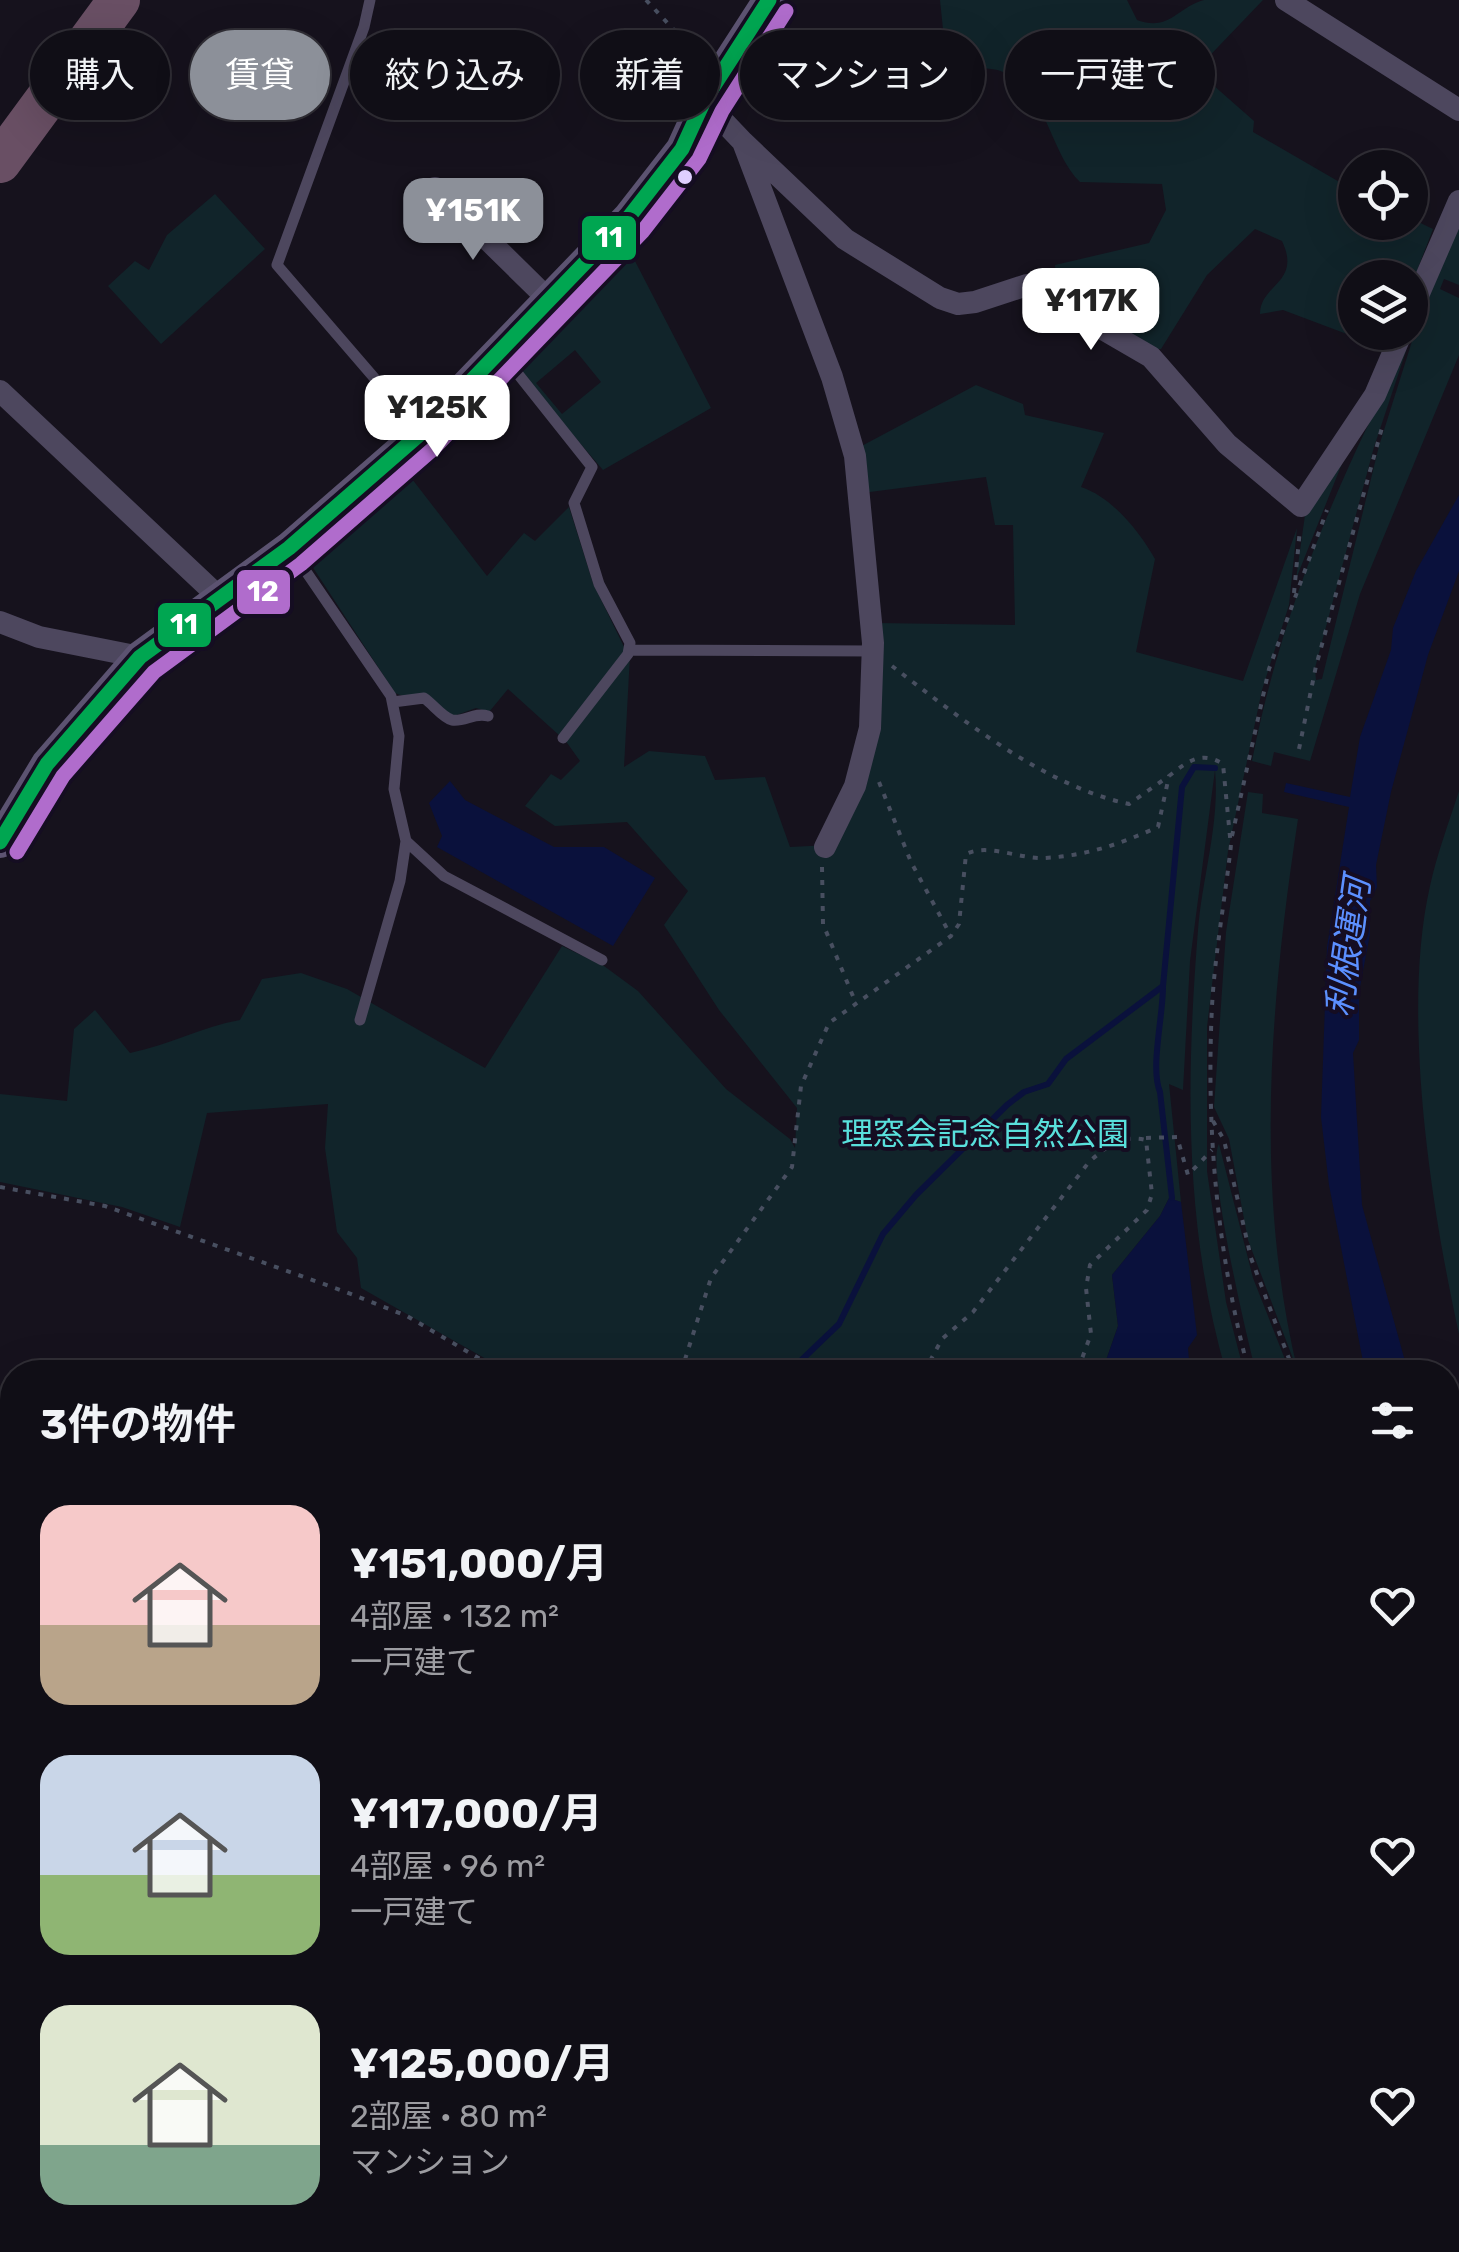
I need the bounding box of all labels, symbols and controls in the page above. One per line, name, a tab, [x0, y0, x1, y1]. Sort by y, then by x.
chip: 購入	[30, 30, 170, 120]
chip: 賃貸	[190, 30, 330, 120]
chip: 絞り込み	[350, 30, 560, 120]
chip: 新着	[580, 30, 720, 120]
chip: マンション	[740, 30, 985, 120]
chip: 一戸建て	[1005, 30, 1215, 120]
map controls	[1338, 150, 1428, 350]
button: locate	[1338, 150, 1428, 240]
unlabelled marker	[675, 167, 695, 187]
pin: ¥151K	[403, 178, 543, 263]
text: ¥151K	[425, 191, 521, 229]
line badge: 11	[580, 214, 638, 262]
text: 11	[595, 221, 623, 254]
button: layers	[1338, 260, 1428, 350]
pin: ¥117K	[1021, 268, 1161, 353]
text: ¥117K	[1044, 281, 1138, 319]
pin: ¥125K	[367, 375, 507, 460]
text: ¥125K	[387, 388, 487, 426]
line badge: 12	[235, 568, 292, 616]
text: 12	[247, 575, 279, 608]
line badge: 11	[156, 601, 213, 649]
text: 11	[170, 608, 198, 641]
water label: 利根運河	[1317, 869, 1379, 1019]
park label: 理窓会記念自然公園	[841, 1115, 1129, 1153]
icon: filters	[1365, 1393, 1420, 1448]
text: 3件の物件	[40, 1400, 236, 1450]
text: ¥151,000/月	[350, 1539, 608, 1589]
icon: home	[120, 1545, 240, 1665]
icon: heart	[1365, 1578, 1420, 1633]
text: 4部屋 · 132 m²	[350, 1597, 559, 1635]
text: 一戸建て	[350, 1643, 478, 1681]
text: ¥117,000/月	[350, 1789, 603, 1839]
icon: home	[120, 1795, 240, 1915]
icon: heart	[1365, 1828, 1420, 1883]
text: 4部屋 · 96 m²	[350, 1847, 545, 1885]
text: 一戸建て	[350, 1893, 478, 1931]
text: ¥125,000/月	[350, 2039, 614, 2089]
icon: home	[120, 2045, 240, 2165]
icon: heart	[1365, 2078, 1420, 2133]
text: 2部屋 · 80 m²	[350, 2097, 547, 2135]
text: マンション	[350, 2143, 510, 2181]

